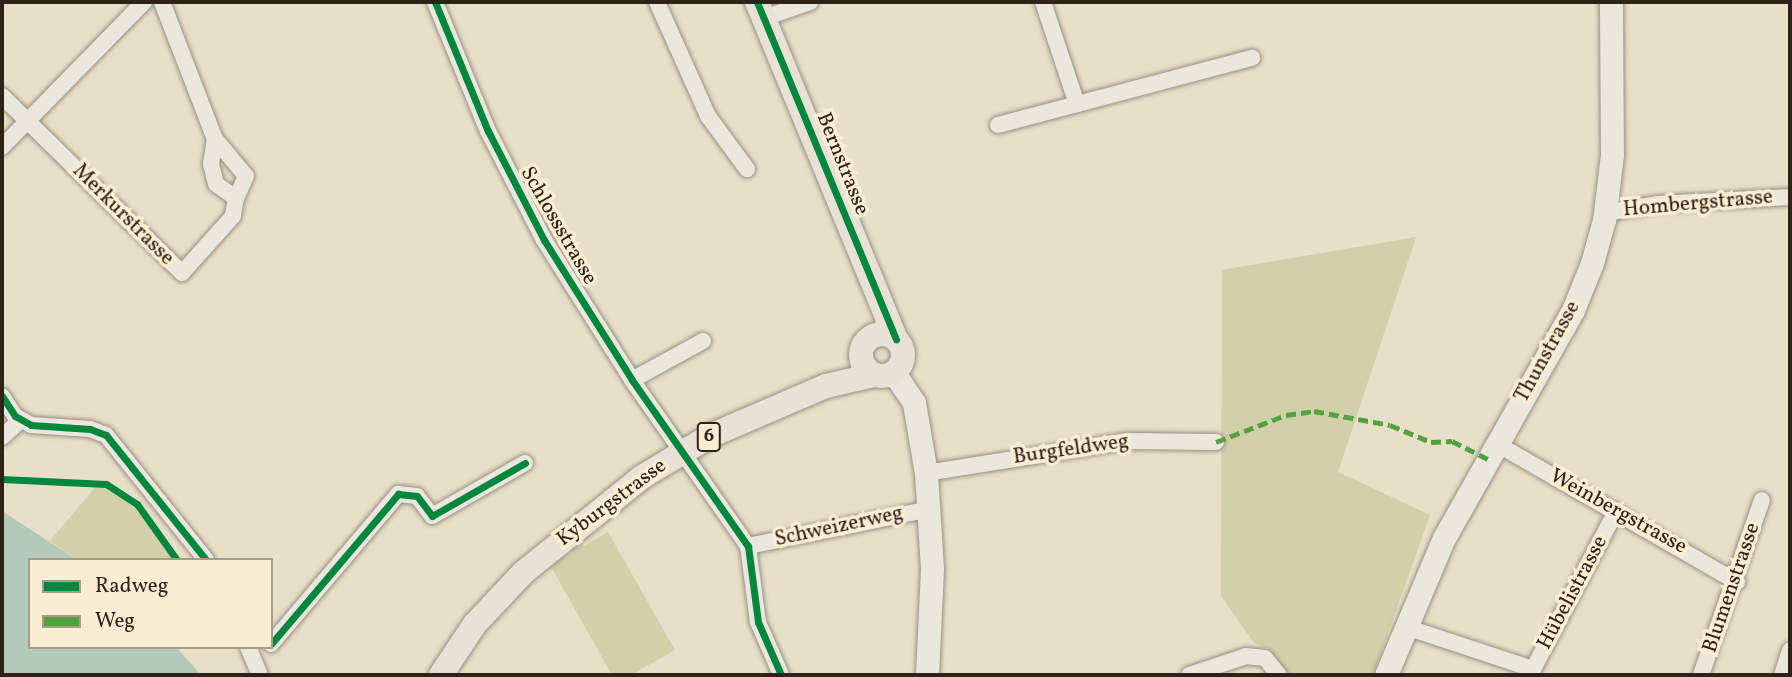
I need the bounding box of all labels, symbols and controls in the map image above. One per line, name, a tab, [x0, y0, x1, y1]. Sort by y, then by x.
street label: Bernstrasse	[810, 109, 874, 219]
street label: Merkurstrasse	[67, 159, 179, 271]
street label: Schlossstrasse	[514, 163, 602, 289]
street label: Hombergstrasse	[1622, 185, 1774, 223]
street label: Thunstrasse	[1510, 297, 1586, 407]
road number: 6	[697, 422, 721, 452]
street label: Burgfeldweg	[1012, 429, 1130, 471]
street label: Kyburgstrasse	[552, 454, 672, 552]
street label: Weinbergstrasse	[1545, 464, 1691, 560]
street label: Schweizerweg	[773, 501, 905, 553]
street label: Blumenstrasse	[1698, 520, 1766, 656]
street label: Hübelistrasse	[1532, 532, 1614, 654]
legend	[28, 558, 273, 649]
text: Radweg	[95, 572, 168, 601]
text: Weg	[95, 607, 135, 636]

